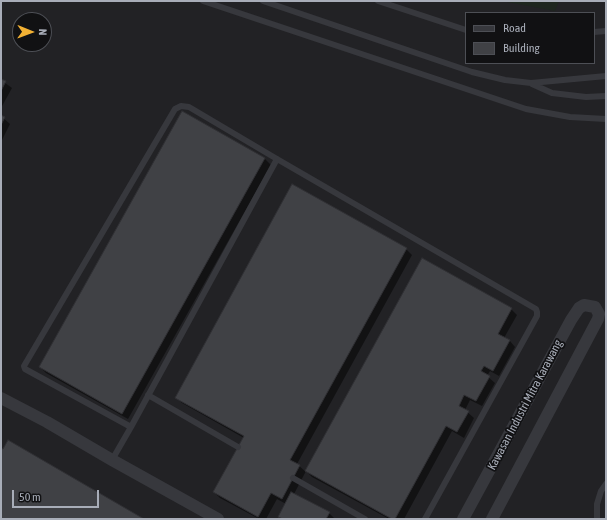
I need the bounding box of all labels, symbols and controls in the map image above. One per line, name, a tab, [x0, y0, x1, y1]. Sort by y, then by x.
north arrow	[12, 12, 52, 52]
legend	[465, 12, 595, 64]
text: Road	[503, 21, 526, 35]
text: N	[37, 29, 49, 36]
text: Building	[503, 41, 540, 55]
street label: Kawasan Industri Mitra Karawang	[484, 337, 566, 473]
scale bar	[14, 482, 101, 508]
text: 50 m	[19, 490, 41, 504]

